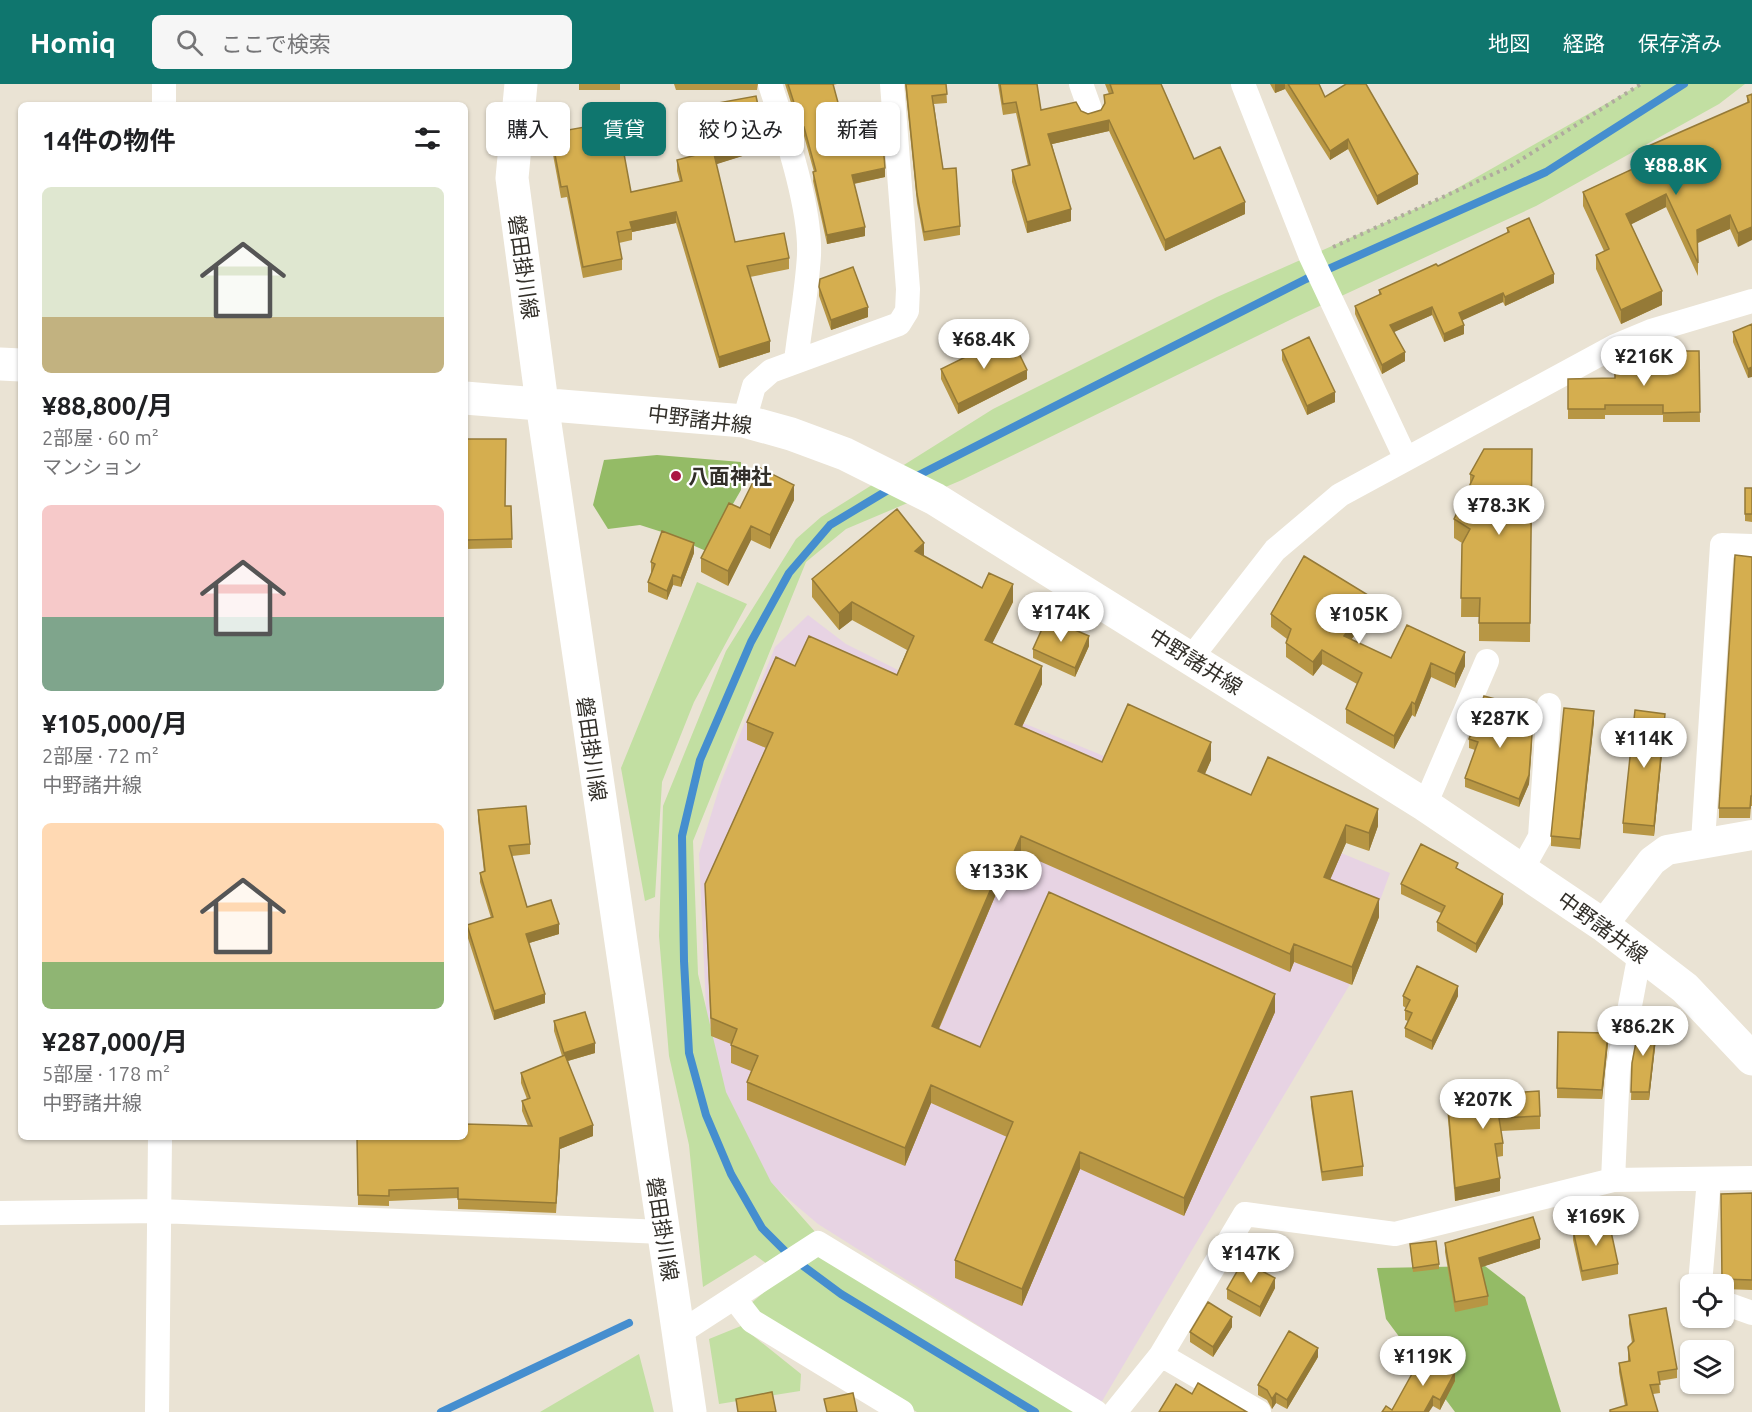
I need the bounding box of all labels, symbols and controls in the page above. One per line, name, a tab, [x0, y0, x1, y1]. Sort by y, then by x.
search box	[152, 15, 572, 69]
icon: search	[173, 26, 206, 59]
text: Homiq	[30, 27, 116, 58]
text: ここで検索	[221, 31, 331, 56]
text: 地図	[1488, 31, 1530, 55]
text: 経路	[1563, 31, 1605, 55]
text: 保存済み	[1638, 31, 1722, 55]
chip: 購入	[486, 102, 570, 156]
chip: 賃貸	[582, 102, 666, 156]
chip: 絞り込み	[678, 102, 804, 156]
chip: 新着	[816, 102, 900, 156]
icon: filters	[411, 122, 444, 155]
text: 14件の物件	[42, 126, 175, 155]
pin: ¥88.8K	[1627, 145, 1725, 196]
text: ¥88.8K	[1644, 153, 1708, 176]
street label: 磐田掛川線	[505, 213, 543, 321]
icon: home	[189, 226, 297, 334]
pin: ¥68.4K	[935, 319, 1033, 370]
text: ¥68.4K	[952, 327, 1016, 350]
pin: ¥216K	[1602, 336, 1686, 387]
text: ¥216K	[1615, 344, 1673, 367]
text: ¥88,800/月	[42, 391, 173, 420]
street label: 中野諸井線	[646, 401, 754, 437]
text: 2部屋 · 60 m²	[42, 426, 159, 449]
text: マンション	[42, 455, 142, 478]
place label: 八面神社	[688, 464, 772, 488]
marker: 八面神社	[669, 469, 683, 483]
pin: ¥78.3K	[1450, 485, 1548, 536]
text: ¥78.3K	[1467, 493, 1531, 516]
icon: home	[189, 544, 297, 652]
pin: ¥174K	[1019, 592, 1103, 643]
pin: ¥105K	[1317, 594, 1401, 645]
text: ¥174K	[1032, 600, 1090, 623]
text: ¥105K	[1330, 602, 1388, 625]
street label: 中野諸井線	[1145, 623, 1247, 699]
street label: 磐田掛川線	[573, 695, 611, 803]
pin: ¥287K	[1458, 698, 1542, 749]
text: ¥287K	[1471, 706, 1529, 729]
text: ¥105,000/月	[42, 709, 188, 738]
pin: ¥114K	[1602, 718, 1686, 769]
text: ¥114K	[1615, 726, 1673, 749]
text: 2部屋 · 72 m²	[42, 744, 159, 767]
text: 中野諸井線	[42, 773, 142, 796]
pin: ¥133K	[957, 851, 1041, 902]
text: ¥133K	[970, 859, 1028, 882]
icon: home	[189, 862, 297, 970]
street label: 中野諸井線	[1553, 886, 1653, 968]
pin: ¥86.2K	[1594, 1006, 1692, 1057]
text: ¥86.2K	[1611, 1014, 1675, 1037]
text: ¥287,000/月	[42, 1027, 188, 1056]
text: 5部屋 · 178 m²	[42, 1062, 170, 1085]
pin: ¥207K	[1441, 1079, 1525, 1130]
text: ¥207K	[1454, 1087, 1512, 1110]
text: 中野諸井線	[42, 1091, 142, 1114]
street label: 磐田掛川線	[643, 1175, 683, 1283]
pin: ¥169K	[1554, 1196, 1638, 1247]
text: ¥169K	[1567, 1204, 1625, 1227]
pin: ¥147K	[1209, 1233, 1293, 1284]
text: ¥147K	[1222, 1241, 1280, 1264]
map controls	[1680, 1274, 1734, 1394]
button: locate	[1680, 1274, 1734, 1328]
pin: ¥119K	[1381, 1336, 1465, 1387]
button: layers	[1680, 1340, 1734, 1394]
text: ¥119K	[1394, 1344, 1452, 1367]

